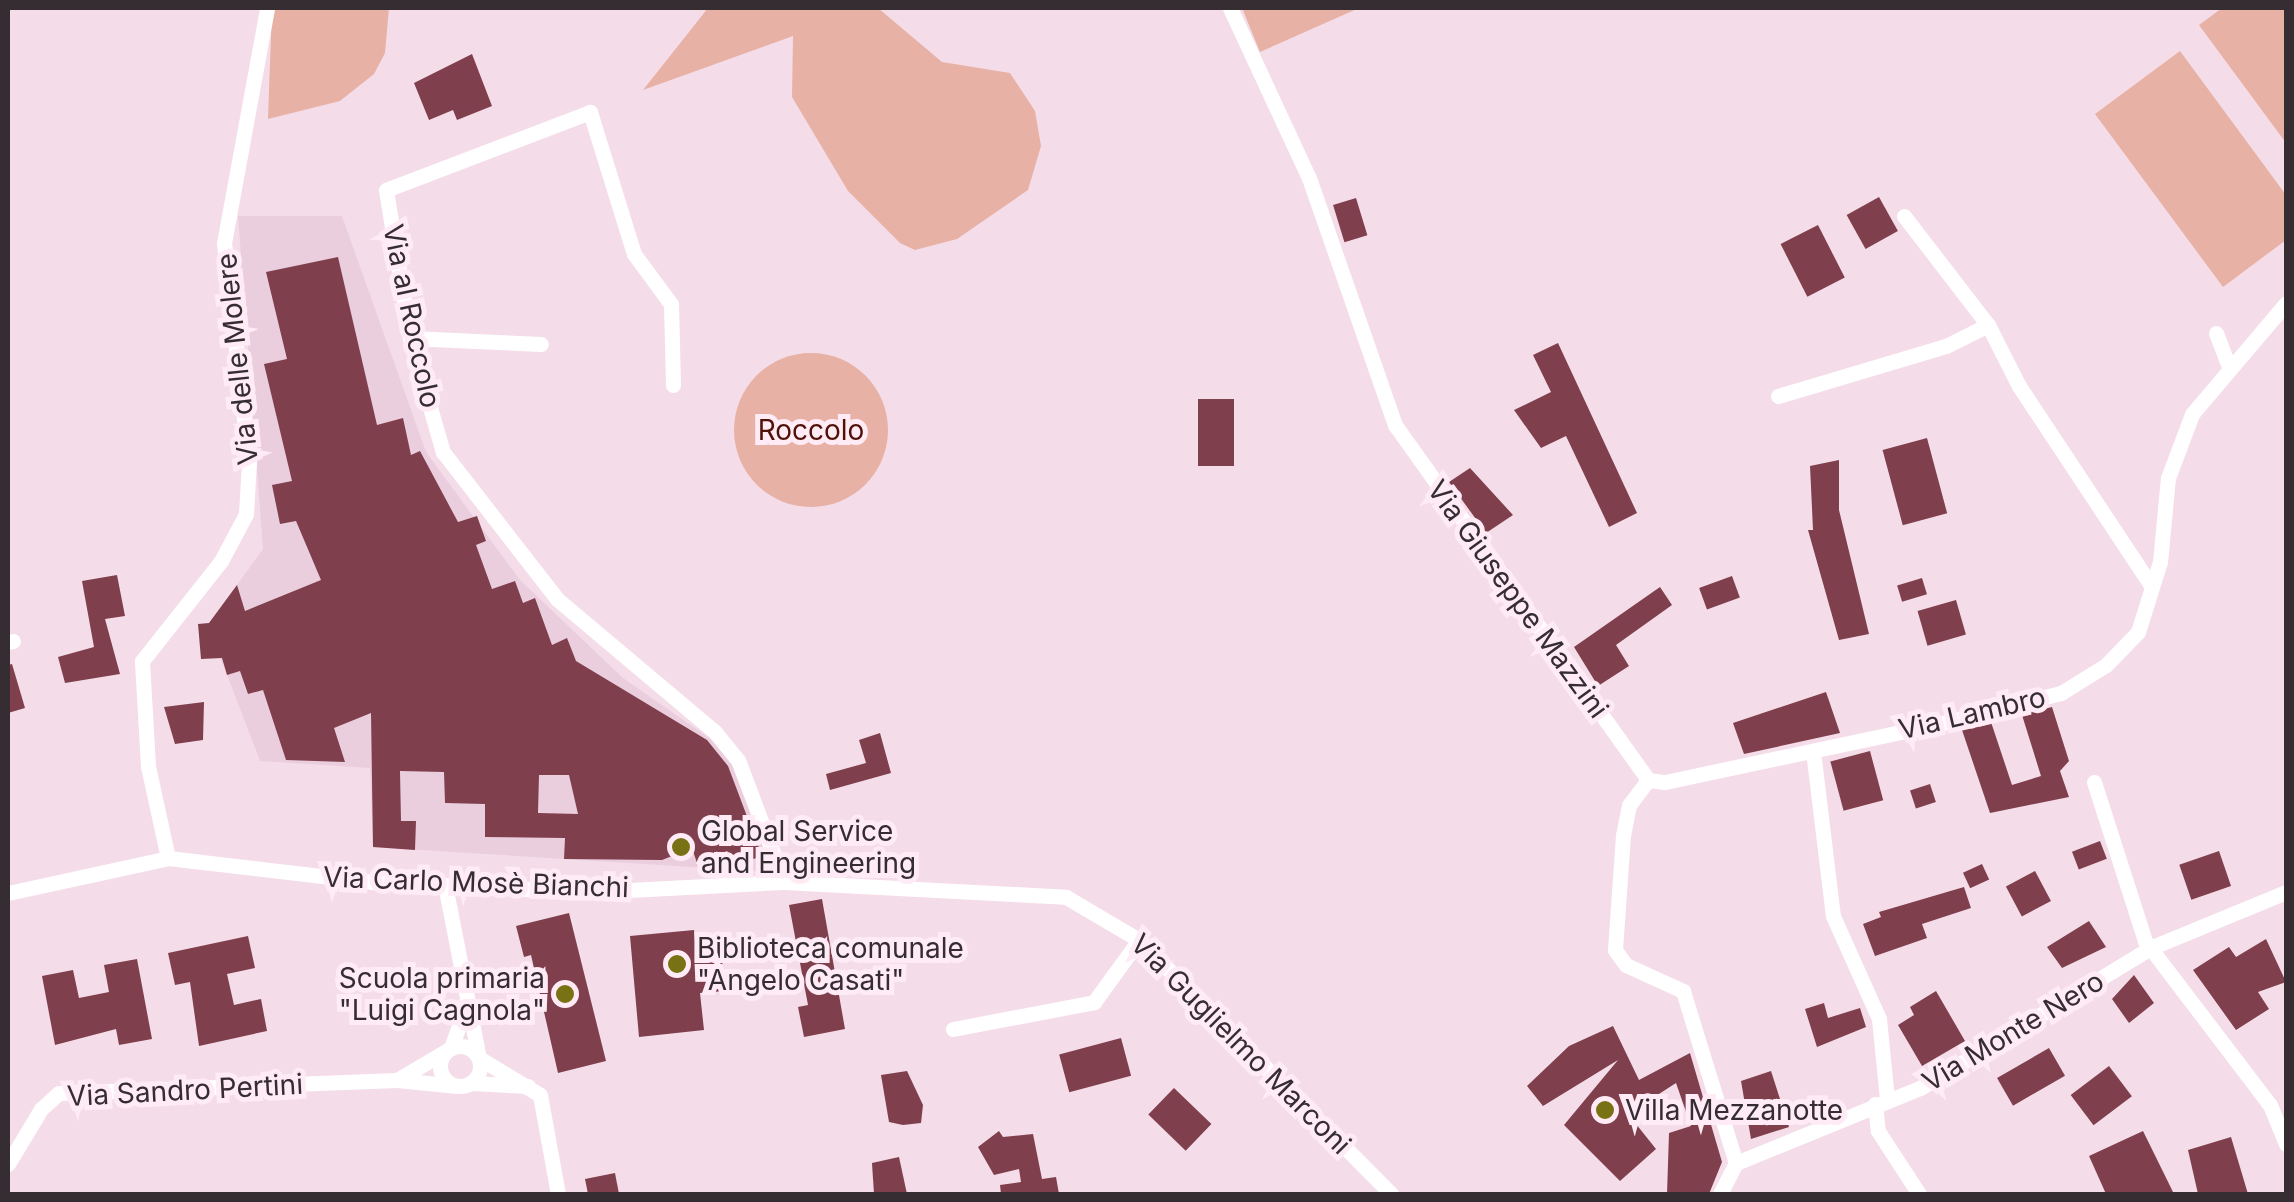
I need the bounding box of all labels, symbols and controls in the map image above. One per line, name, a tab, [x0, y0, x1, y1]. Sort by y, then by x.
street label: Via al Roccolo	[376, 221, 448, 411]
street label: Via delle Molere	[209, 252, 265, 466]
park label: Roccolo	[758, 413, 864, 447]
street label: Via Giuseppe Mazzini	[1420, 474, 1616, 724]
street label: Via Lambro	[1895, 680, 2049, 746]
place label: Global Service and Engineering	[701, 814, 916, 880]
marker: Global Service and Engineering	[670, 836, 692, 858]
street label: Via Carlo Mosè Bianchi	[322, 860, 630, 904]
street label: Via Guglielmo Marconi	[1124, 927, 1358, 1161]
place label: Biblioteca comunale "Angelo Casati"	[697, 931, 964, 997]
marker: Biblioteca comunale "Angelo Casati"	[666, 953, 688, 975]
place label: Scuola primaria "Luigi Cagnola"	[339, 961, 545, 1027]
street label: Via Monte Nero	[1916, 964, 2110, 1098]
marker: Scuola primaria "Luigi Cagnola"	[554, 983, 576, 1005]
street label: Via Sandro Pertini	[66, 1067, 304, 1113]
place label: Villa Mezzanotte	[1625, 1093, 1843, 1127]
marker: Villa Mezzanotte	[1594, 1099, 1616, 1121]

